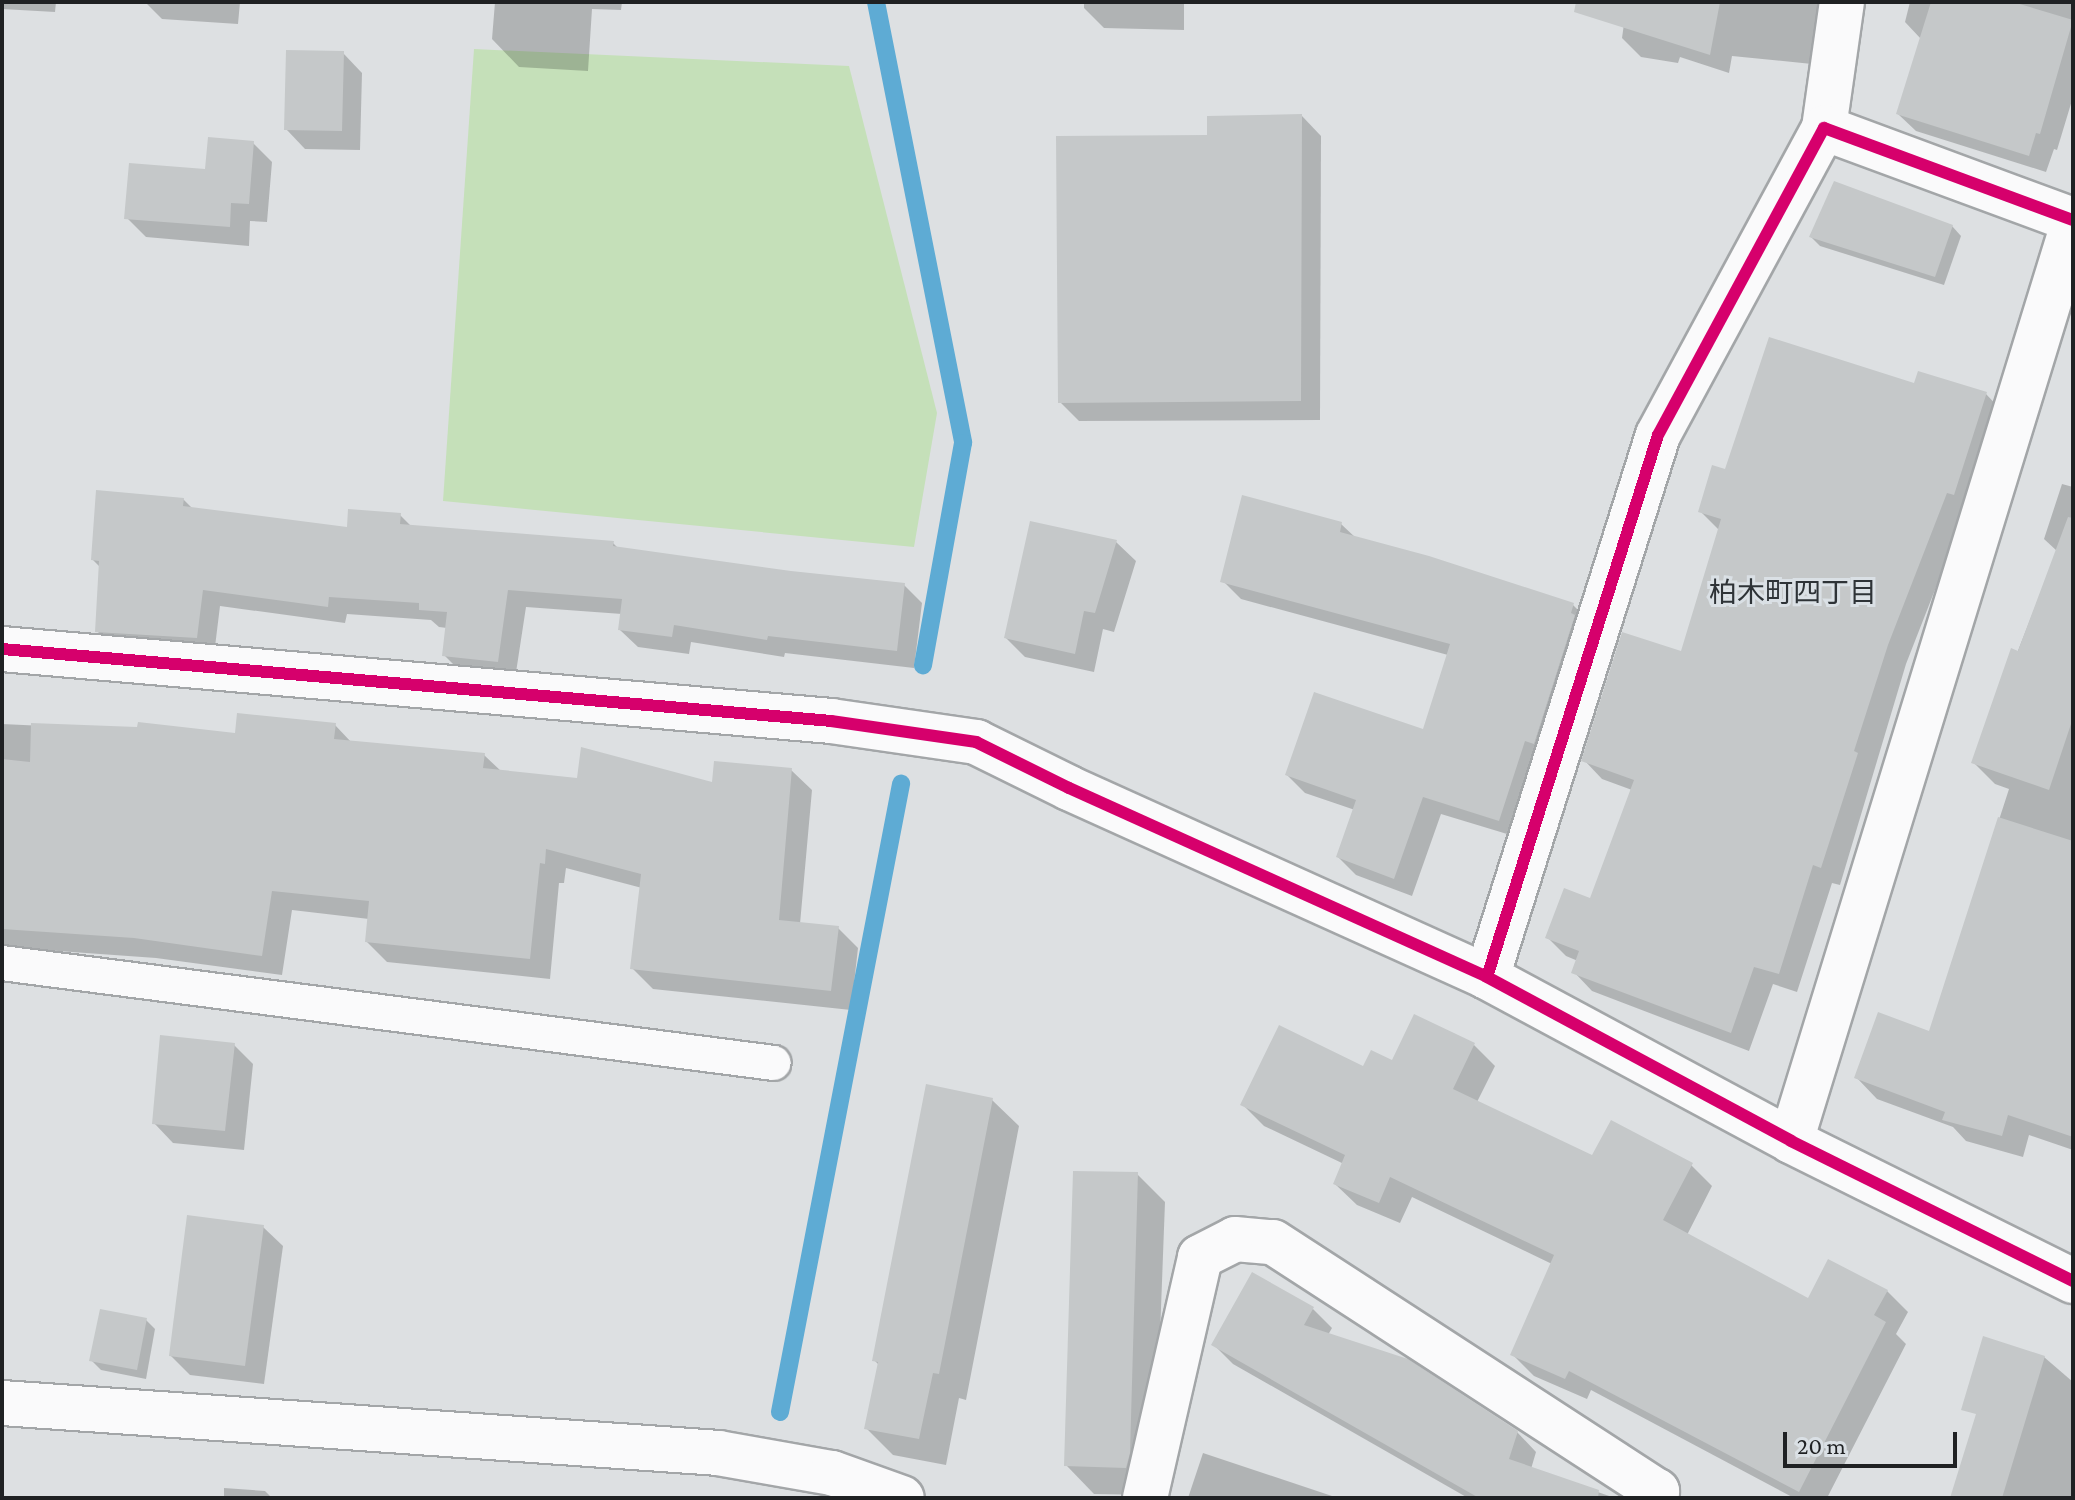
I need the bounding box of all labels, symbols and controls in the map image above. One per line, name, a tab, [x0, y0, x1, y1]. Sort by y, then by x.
district label: 柏木町四丁目	[1709, 576, 1877, 610]
scale bar	[1787, 1416, 1961, 1466]
text: 20 m	[1797, 1432, 1846, 1459]

